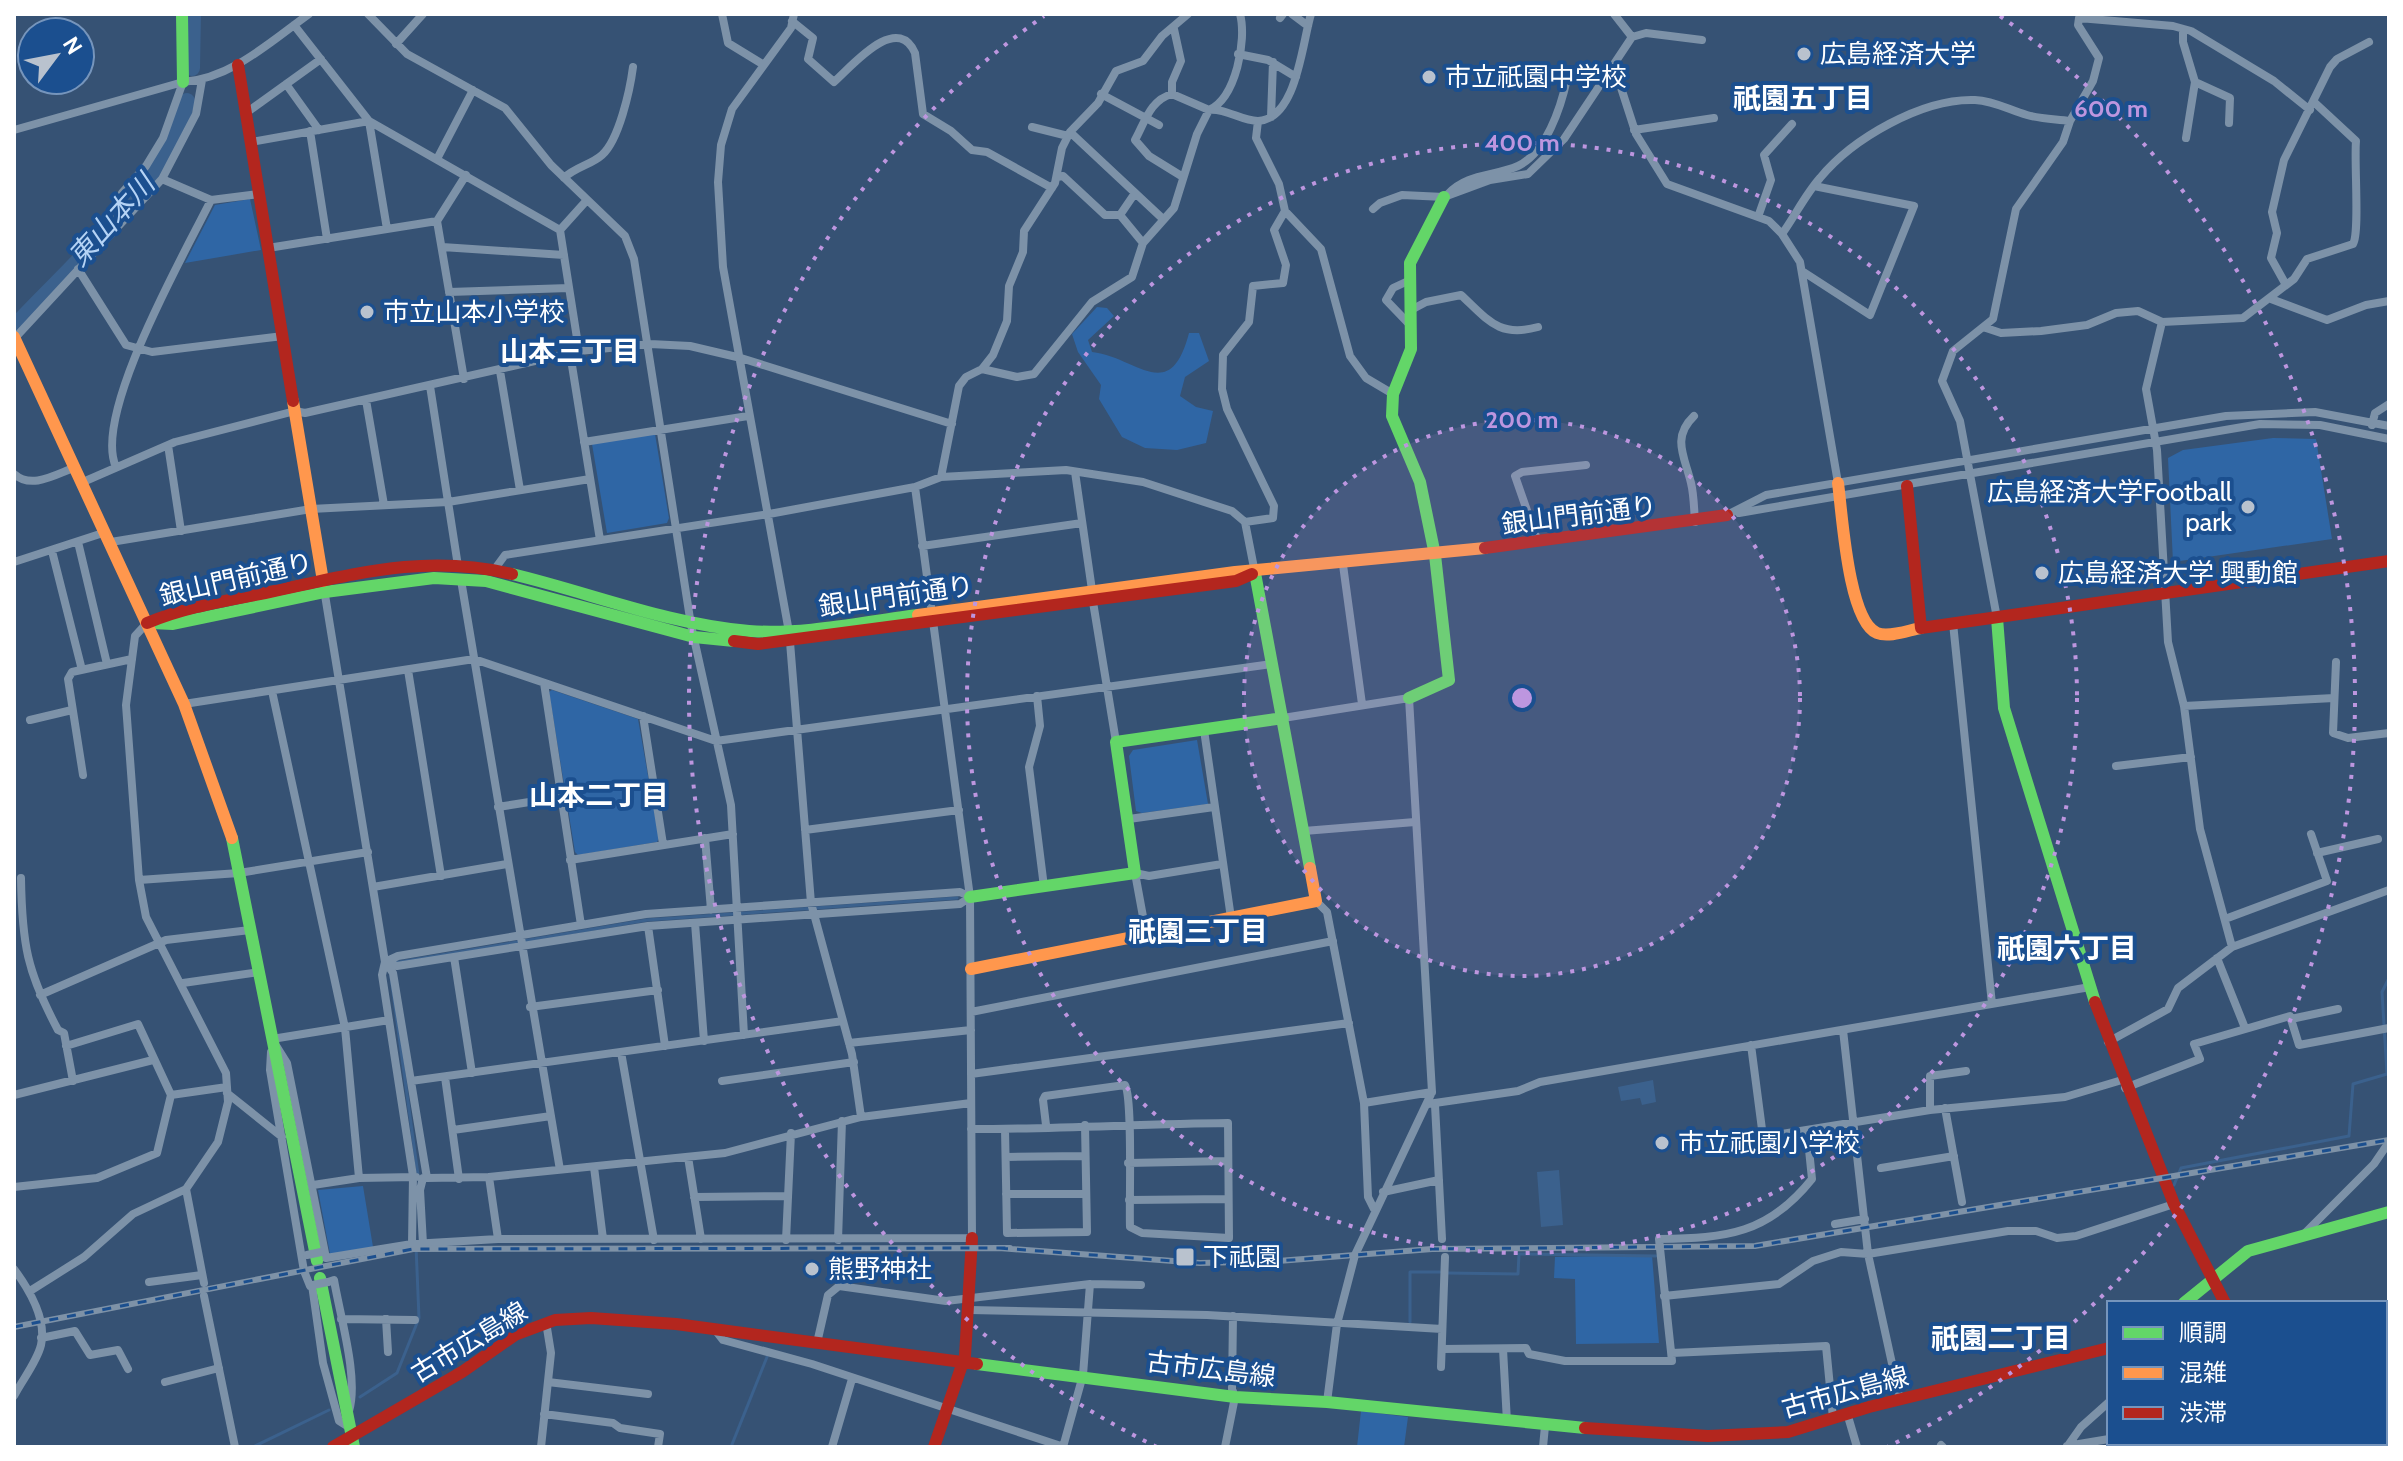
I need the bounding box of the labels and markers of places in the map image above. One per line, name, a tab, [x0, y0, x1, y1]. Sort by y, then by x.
place label: 広島経済大学	[1820, 38, 1976, 70]
marker: 広島経済大学	[1795, 45, 1813, 63]
place label: 市立祇園中学校	[1445, 61, 1627, 93]
marker: 市立祇園中学校	[1420, 68, 1438, 86]
place label: 市立山本小学校	[383, 296, 565, 328]
marker: 市立山本小学校	[358, 303, 376, 321]
place label: 広島経済大学Football park	[1987, 476, 2232, 538]
marker: 広島経済大学Football park	[2239, 498, 2257, 516]
place label: 広島経済大学 興動館	[2058, 557, 2298, 589]
marker: 広島経済大学 興動館	[2033, 564, 2051, 582]
centre of rings	[1508, 684, 1536, 712]
place label: 市立祇園小学校	[1678, 1127, 1860, 1159]
marker: 市立祇園小学校	[1653, 1134, 1671, 1152]
place label: 下祗園	[1203, 1241, 1281, 1273]
marker: 下祗園	[1174, 1246, 1196, 1268]
place label: 熊野神社	[828, 1253, 932, 1285]
marker: 熊野神社	[803, 1260, 821, 1278]

